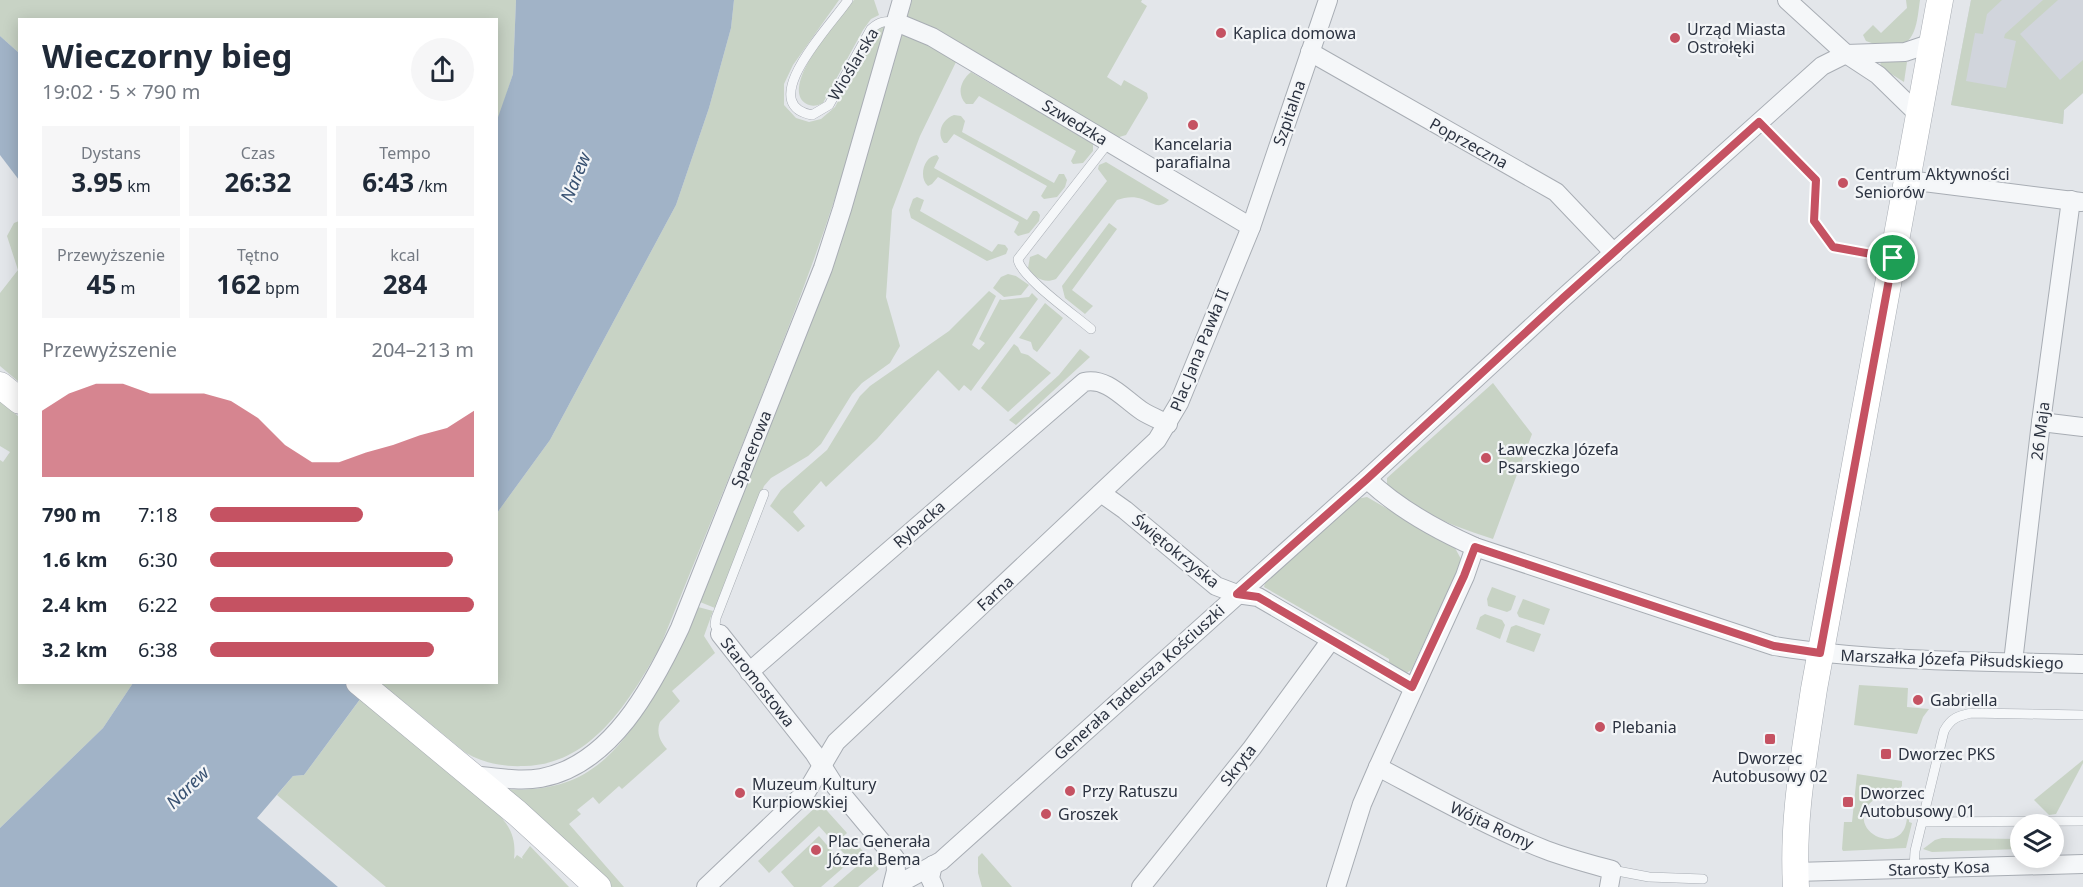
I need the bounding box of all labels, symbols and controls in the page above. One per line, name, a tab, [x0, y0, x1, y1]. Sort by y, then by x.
place label: Urząd Miasta Ostrołęki	[1687, 18, 1786, 58]
place label: Kaplica domowa	[1233, 22, 1356, 44]
street label: Wioślarska	[823, 24, 883, 104]
marker: Kaplica domowa	[1214, 26, 1228, 40]
marker: Urząd Miasta Ostrołęki	[1668, 31, 1682, 45]
text: Wieczorny bieg	[42, 33, 292, 78]
button: share	[411, 38, 474, 101]
street label: Szpitalna	[1268, 77, 1310, 149]
text: 19:02 · 5 × 790 m	[42, 78, 200, 105]
street label: Szwedzka	[1038, 94, 1112, 150]
street label: Poprzeczna	[1426, 112, 1512, 174]
marker: Kancelaria parafialna	[1186, 118, 1200, 132]
place label: Kancelaria parafialna	[1154, 133, 1232, 173]
text: Dystans	[81, 142, 141, 164]
text: Czas	[241, 142, 275, 164]
text: Tempo	[379, 142, 431, 164]
water label: Narew	[554, 148, 596, 205]
place label: Centrum Aktywności Seniorów	[1855, 163, 2010, 203]
text: 3.95	[71, 164, 123, 200]
text: 26:32	[225, 164, 291, 200]
text: 6:43	[362, 164, 414, 200]
text: km	[123, 175, 151, 197]
text: /km	[414, 175, 448, 197]
marker: Centrum Aktywności Seniorów	[1836, 176, 1850, 190]
pin	[1867, 232, 1918, 283]
icon: arrive	[1876, 241, 1909, 274]
text: Przewyższenie	[57, 244, 165, 266]
text: Tętno	[237, 244, 279, 266]
text: kcal	[390, 244, 420, 266]
text: 45	[87, 266, 116, 302]
text: 162	[216, 266, 261, 302]
text: 284	[383, 266, 427, 302]
text: m	[116, 277, 135, 299]
text: bpm	[261, 277, 300, 299]
street label: Plac Jana Pawła II	[1164, 285, 1234, 415]
text: Przewyższenie	[42, 336, 177, 363]
text: 204–213 m	[371, 336, 474, 363]
street label: 26 Maja	[2025, 400, 2055, 462]
street label: Spacerowa	[726, 407, 776, 491]
place label: Ławeczka Józefa Psarskiego	[1498, 438, 1619, 478]
marker: Ławeczka Józefa Psarskiego	[1479, 451, 1493, 465]
street label: Rybacka	[888, 495, 950, 553]
text: 790 m	[42, 501, 101, 528]
text: 7:18	[138, 501, 178, 528]
street label: Świętokrzyska	[1128, 509, 1224, 593]
text: 1.6 km	[42, 546, 108, 573]
text: 6:30	[138, 546, 178, 573]
street label: Farna	[972, 570, 1018, 616]
text: 2.4 km	[42, 591, 108, 618]
text: 6:22	[138, 591, 178, 618]
street label: Generała Tadeusza Kościuszki	[1049, 599, 1229, 765]
street label: Staromostowa	[716, 632, 800, 732]
text: 3.2 km	[42, 636, 108, 663]
text: 6:38	[138, 636, 178, 663]
street label: Marszałka Józefa Piłsudskiego	[1840, 644, 2064, 674]
place label: Gabriella	[1930, 689, 1997, 711]
marker: Gabriella	[1911, 693, 1925, 707]
place label: Plebania	[1612, 716, 1677, 738]
marker: Plebania	[1593, 720, 1607, 734]
marker: Dworzec Autobusowy 02	[1763, 732, 1777, 746]
street label: Skryta	[1215, 740, 1261, 790]
place label: Dworzec PKS	[1898, 743, 1996, 765]
place label: Dworzec Autobusowy 02	[1712, 747, 1828, 787]
marker: Dworzec PKS	[1879, 747, 1893, 761]
water label: Narew	[160, 760, 215, 813]
place label: Muzeum Kultury Kurpiowskiej	[752, 773, 877, 813]
place label: Przy Ratuszu	[1082, 780, 1178, 802]
place label: Dworzec Autobusowy 01	[1860, 782, 1976, 822]
marker: Przy Ratuszu	[1063, 784, 1077, 798]
marker: Muzeum Kultury Kurpiowskiej	[733, 786, 747, 800]
marker: Dworzec Autobusowy 01	[1841, 795, 1855, 809]
street label: Wójta Romy	[1447, 796, 1538, 854]
place label: Groszek	[1058, 803, 1119, 825]
marker: Groszek	[1039, 807, 1053, 821]
map controls	[2010, 814, 2064, 868]
button: layers	[2010, 814, 2064, 868]
place label: Plac Generała Józefa Bema	[826, 830, 931, 870]
marker: Plac Generała Józefa Bema	[809, 843, 823, 857]
street label: Starosty Kosa	[1888, 855, 1990, 881]

